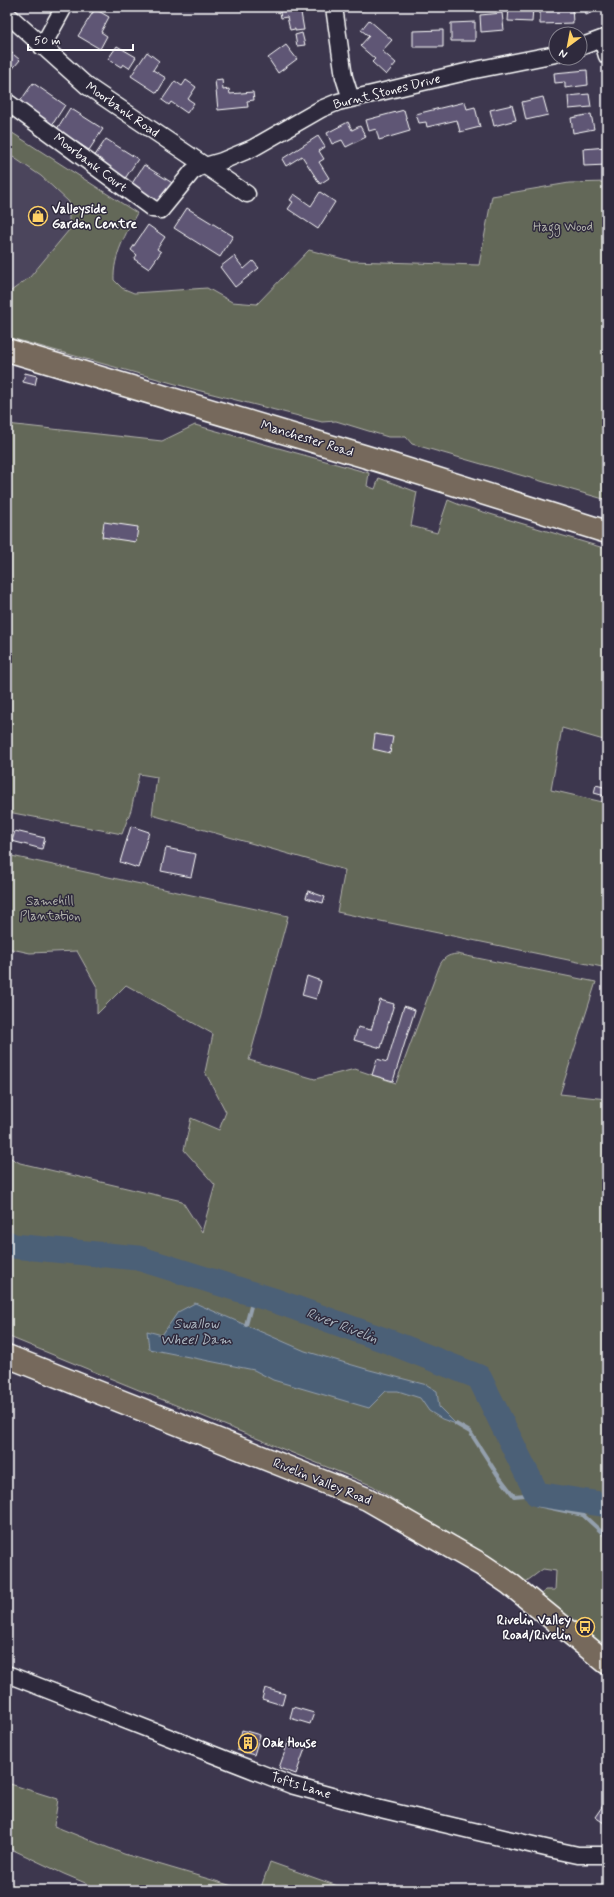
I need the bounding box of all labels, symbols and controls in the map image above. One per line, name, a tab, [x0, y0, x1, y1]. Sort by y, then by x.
scale bar	[28, 26, 133, 52]
north arrow	[548, 26, 588, 66]
text: 50 m	[34, 33, 61, 49]
text: N	[556, 46, 570, 62]
street label: Burnt Stones Drive	[332, 70, 442, 114]
street label: Moorbank Road	[82, 78, 162, 142]
street label: Moorbank Court	[50, 130, 130, 196]
place label: Valleyside Garden Centre	[52, 201, 138, 233]
shop icon: Valleyside Garden Centre	[27, 205, 49, 227]
park label: Hagg Wood	[533, 219, 593, 238]
street label: Manchester Road	[259, 417, 355, 461]
park label: Samehill Plantation	[19, 893, 81, 925]
water label: River Rivelin	[304, 1304, 380, 1348]
water label: Swallow Wheel Dam	[160, 1315, 232, 1349]
street label: Rivelin Valley Road	[270, 1455, 374, 1509]
place label: Rivelin Valley Road/Rivelin	[497, 1612, 571, 1644]
bus stop icon: Rivelin Valley Road/Rivelin	[574, 1616, 596, 1638]
building icon: Oak House	[237, 1732, 259, 1754]
place label: Oak House	[262, 1735, 317, 1752]
street label: Tofts Lane	[269, 1769, 333, 1803]

